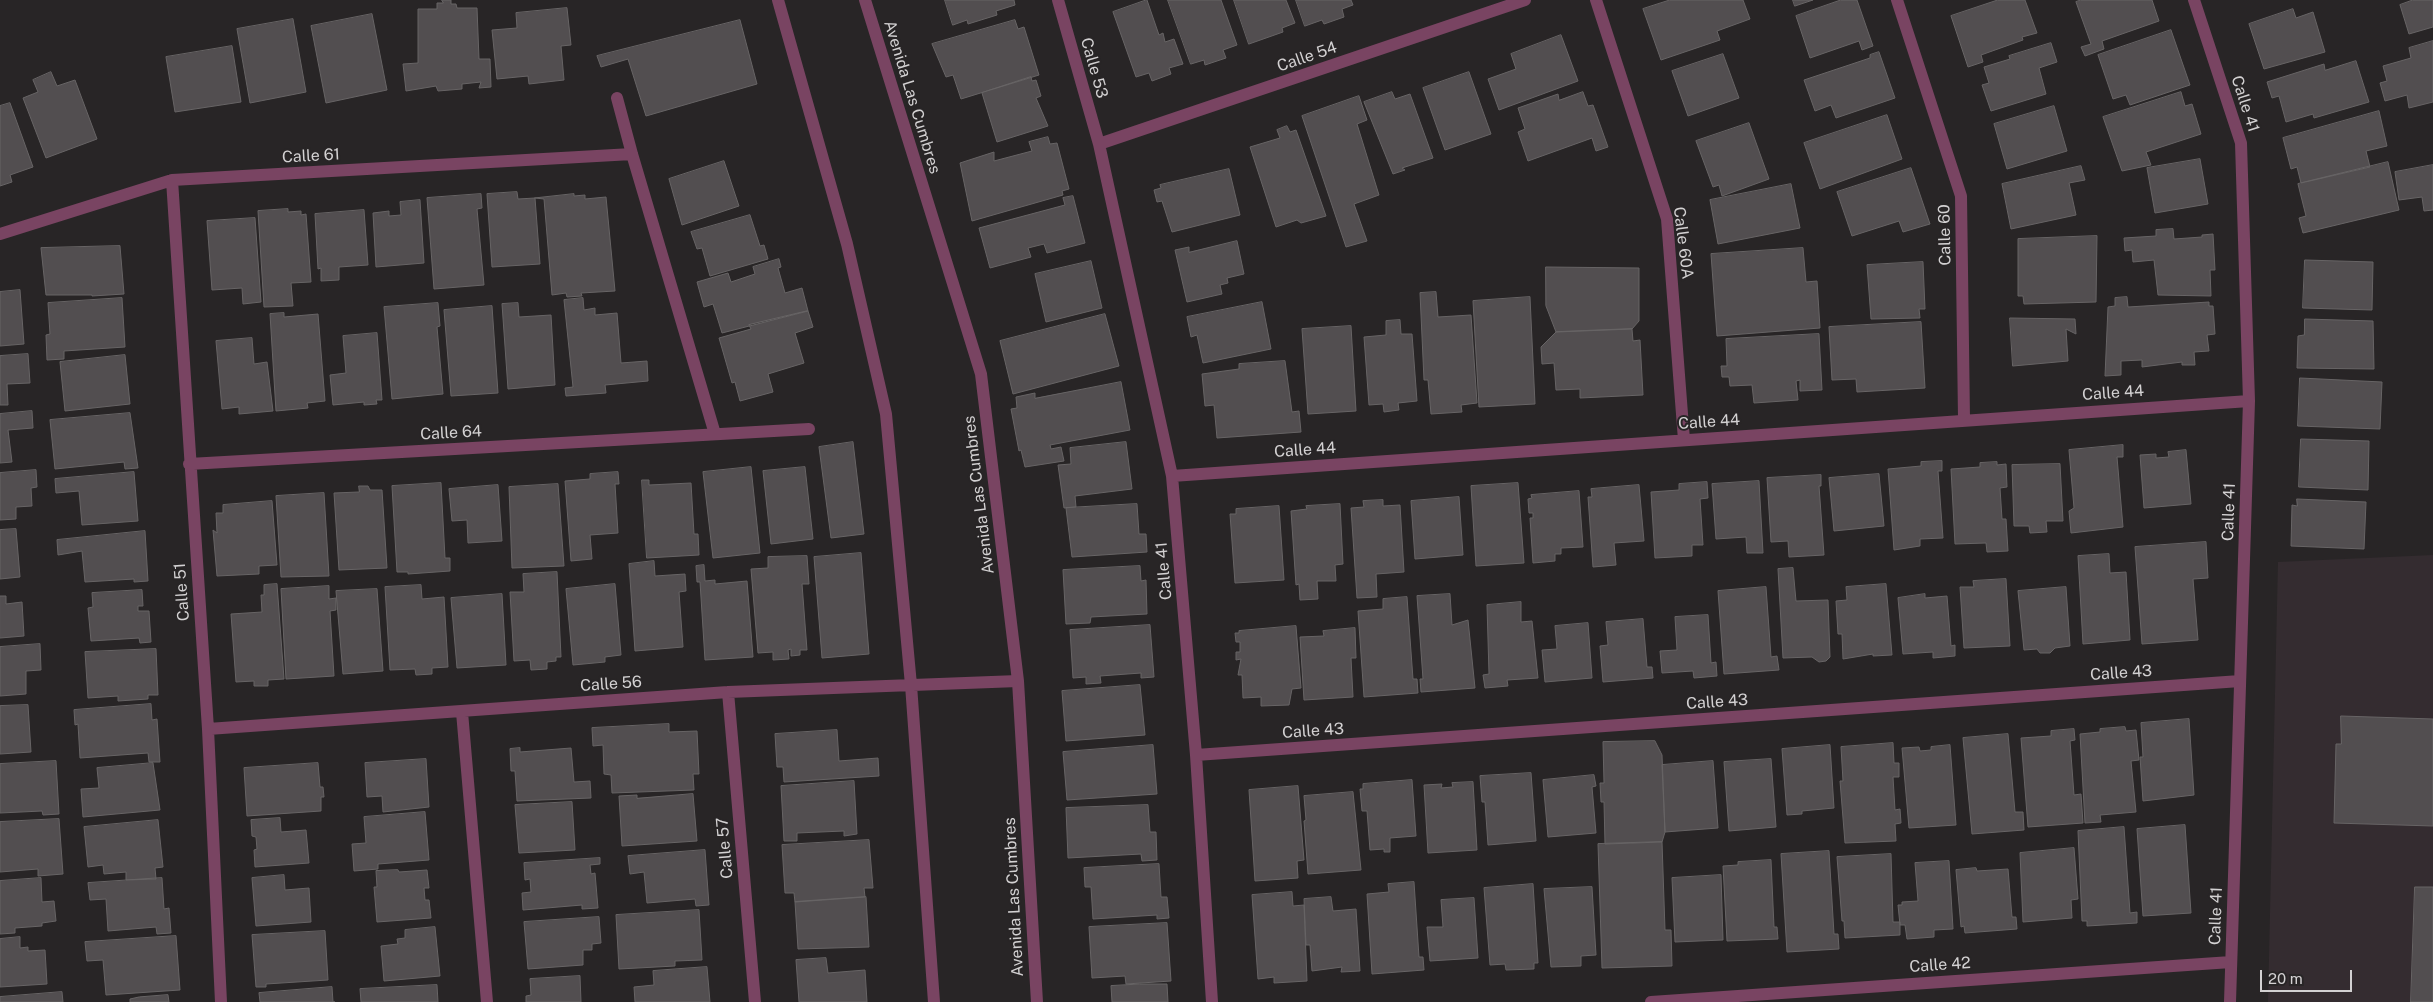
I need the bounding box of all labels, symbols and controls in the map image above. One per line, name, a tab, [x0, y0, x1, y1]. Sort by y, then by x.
street label: Avenida Las Cumbres	[879, 18, 945, 176]
street label: Calle 53	[1076, 36, 1112, 100]
street label: Calle 54	[1275, 38, 1339, 76]
street label: Calle 41	[2227, 73, 2263, 135]
street label: Calle 61	[281, 145, 341, 167]
street label: Calle 60	[1935, 204, 1955, 266]
street label: Calle 60A	[1669, 206, 1697, 280]
street label: Calle 44	[2081, 381, 2145, 405]
street label: Calle 44	[1677, 410, 1741, 434]
street label: Avenida Las Cumbres	[960, 415, 998, 575]
street label: Calle 64	[420, 422, 482, 444]
street label: Calle 44	[1273, 438, 1337, 462]
street label: Calle 41	[2218, 483, 2240, 541]
street label: Calle 41	[1152, 541, 1176, 601]
street label: Calle 51	[170, 562, 194, 622]
street label: Calle 43	[2089, 661, 2153, 685]
street label: Calle 56	[579, 672, 643, 696]
street label: Calle 43	[1685, 690, 1749, 714]
street label: Calle 43	[1281, 719, 1345, 743]
street label: Calle 57	[713, 816, 737, 880]
street label: Avenida Las Cumbres	[1000, 817, 1028, 977]
street label: Calle 41	[2205, 887, 2227, 945]
street label: Calle 42	[1909, 953, 1971, 977]
scale bar	[2263, 960, 2356, 992]
text: 20 m	[2268, 970, 2303, 987]

